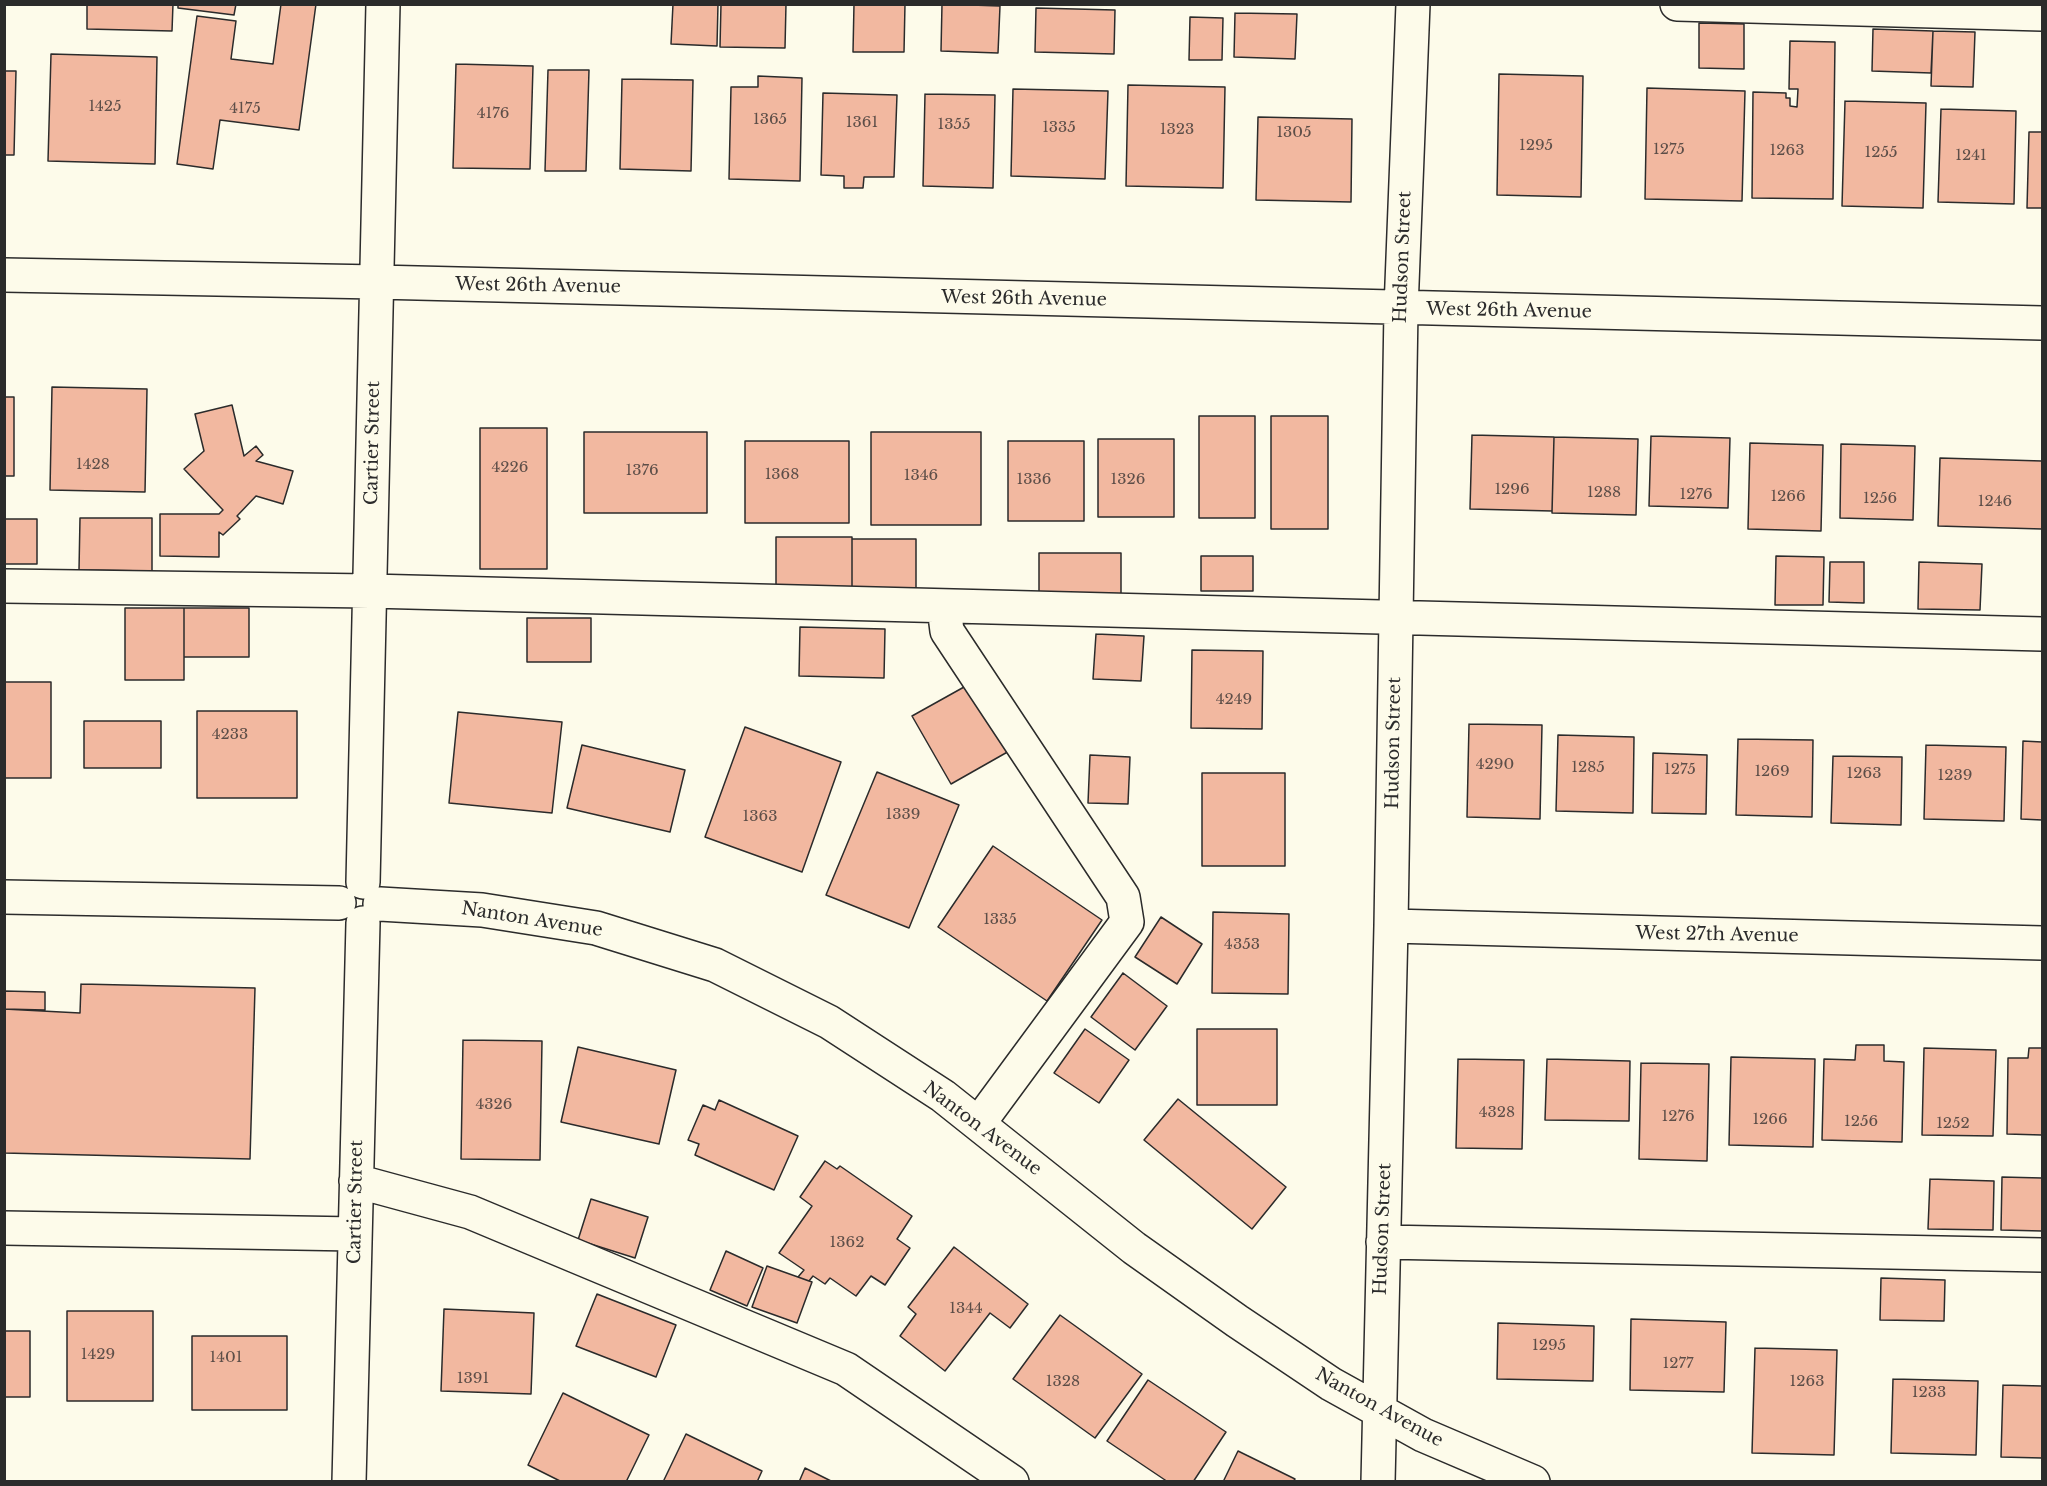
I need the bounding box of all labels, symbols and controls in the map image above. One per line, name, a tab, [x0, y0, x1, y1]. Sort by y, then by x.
house number: 1425	[88, 98, 122, 116]
house number: 4175	[229, 100, 261, 118]
house number: 4176	[477, 105, 509, 123]
house number: 1365	[753, 111, 787, 129]
house number: 1361	[846, 114, 878, 132]
house number: 1355	[938, 116, 970, 134]
house number: 1335	[1042, 119, 1076, 137]
house number: 1323	[1160, 121, 1194, 139]
house number: 1305	[1276, 124, 1312, 142]
house number: 1295	[1519, 137, 1553, 155]
house number: 1275	[1653, 141, 1685, 159]
house number: 1263	[1770, 142, 1804, 160]
house number: 1255	[1865, 144, 1897, 162]
house number: 1241	[1955, 147, 1987, 165]
street label: Hudson Street	[1390, 191, 1416, 323]
street label: West 26th Avenue	[455, 274, 621, 298]
street label: West 26th Avenue	[941, 287, 1107, 311]
street label: West 26th Avenue	[1426, 299, 1592, 323]
street label: Cartier Street	[361, 381, 385, 505]
house number: 1428	[76, 456, 110, 474]
house number: 4226	[492, 459, 528, 477]
house number: 1376	[625, 462, 659, 480]
house number: 1368	[765, 466, 799, 484]
house number: 1346	[904, 467, 938, 485]
house number: 1336	[1017, 471, 1051, 489]
house number: 1326	[1111, 471, 1145, 489]
house number: 1296	[1494, 481, 1530, 499]
house number: 1288	[1587, 484, 1621, 502]
house number: 1276	[1679, 486, 1713, 504]
house number: 1266	[1770, 488, 1806, 506]
house number: 1256	[1863, 490, 1897, 508]
house number: 1246	[1978, 493, 2012, 511]
street label: Hudson Street	[1382, 677, 1406, 809]
house number: 4249	[1216, 691, 1252, 709]
house number: 4233	[212, 726, 248, 744]
house number: 4290	[1476, 756, 1514, 774]
house number: 1285	[1571, 759, 1605, 777]
house number: 1275	[1664, 761, 1696, 779]
house number: 1269	[1754, 763, 1790, 781]
house number: 1263	[1847, 765, 1881, 783]
house number: 1239	[1938, 767, 1972, 785]
house number: 1339	[886, 806, 920, 824]
house number: 1363	[743, 808, 777, 826]
street label: Nanton Avenue	[460, 898, 604, 942]
house number: 1335	[983, 911, 1017, 929]
street label: West 27th Avenue	[1635, 923, 1799, 947]
house number: 4353	[1224, 936, 1260, 954]
street label: Nanton Avenue	[919, 1077, 1045, 1181]
house number: 4326	[476, 1096, 512, 1114]
house number: 4328	[1479, 1104, 1515, 1122]
house number: 1276	[1661, 1108, 1695, 1126]
house number: 1266	[1752, 1111, 1788, 1129]
house number: 1256	[1844, 1113, 1878, 1131]
house number: 1252	[1936, 1115, 1970, 1133]
street label: Cartier Street	[344, 1140, 368, 1264]
street label: Hudson Street	[1370, 1163, 1396, 1295]
house number: 1362	[830, 1234, 864, 1252]
house number: 1344	[949, 1300, 983, 1318]
house number: 1295	[1532, 1337, 1566, 1355]
house number: 1429	[81, 1346, 115, 1364]
house number: 1401	[210, 1349, 242, 1367]
house number: 1277	[1663, 1355, 1693, 1373]
street label: Nanton Avenue	[1311, 1364, 1447, 1452]
house number: 1391	[457, 1370, 489, 1388]
house number: 1328	[1046, 1373, 1080, 1391]
house number: 1263	[1790, 1373, 1824, 1391]
house number: 1233	[1912, 1384, 1946, 1402]

